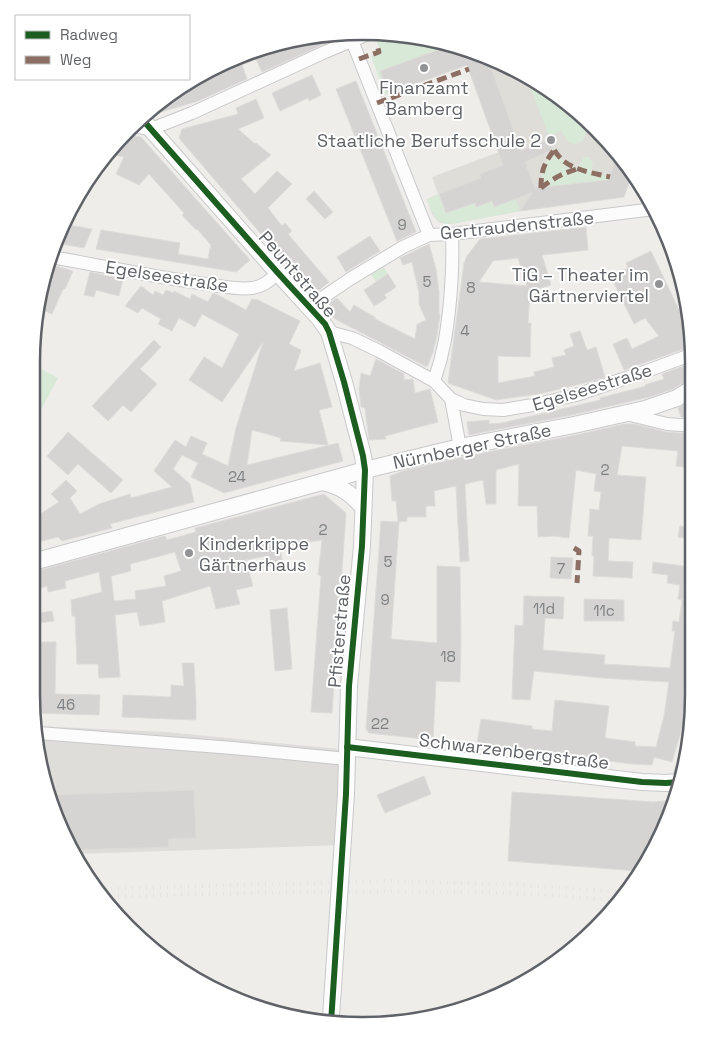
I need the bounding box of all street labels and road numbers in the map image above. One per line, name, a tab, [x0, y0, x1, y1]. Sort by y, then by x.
street label: Gertraudenstraße	[439, 205, 595, 245]
street label: Peuntstraße	[254, 226, 342, 322]
street label: Egelseestraße	[104, 255, 230, 297]
street label: Egelseestraße	[529, 358, 655, 416]
street label: Nürnberger Straße	[391, 418, 553, 474]
street label: Pfisterstraße	[323, 573, 355, 689]
street label: Schwarzenbergstraße	[418, 728, 610, 774]

